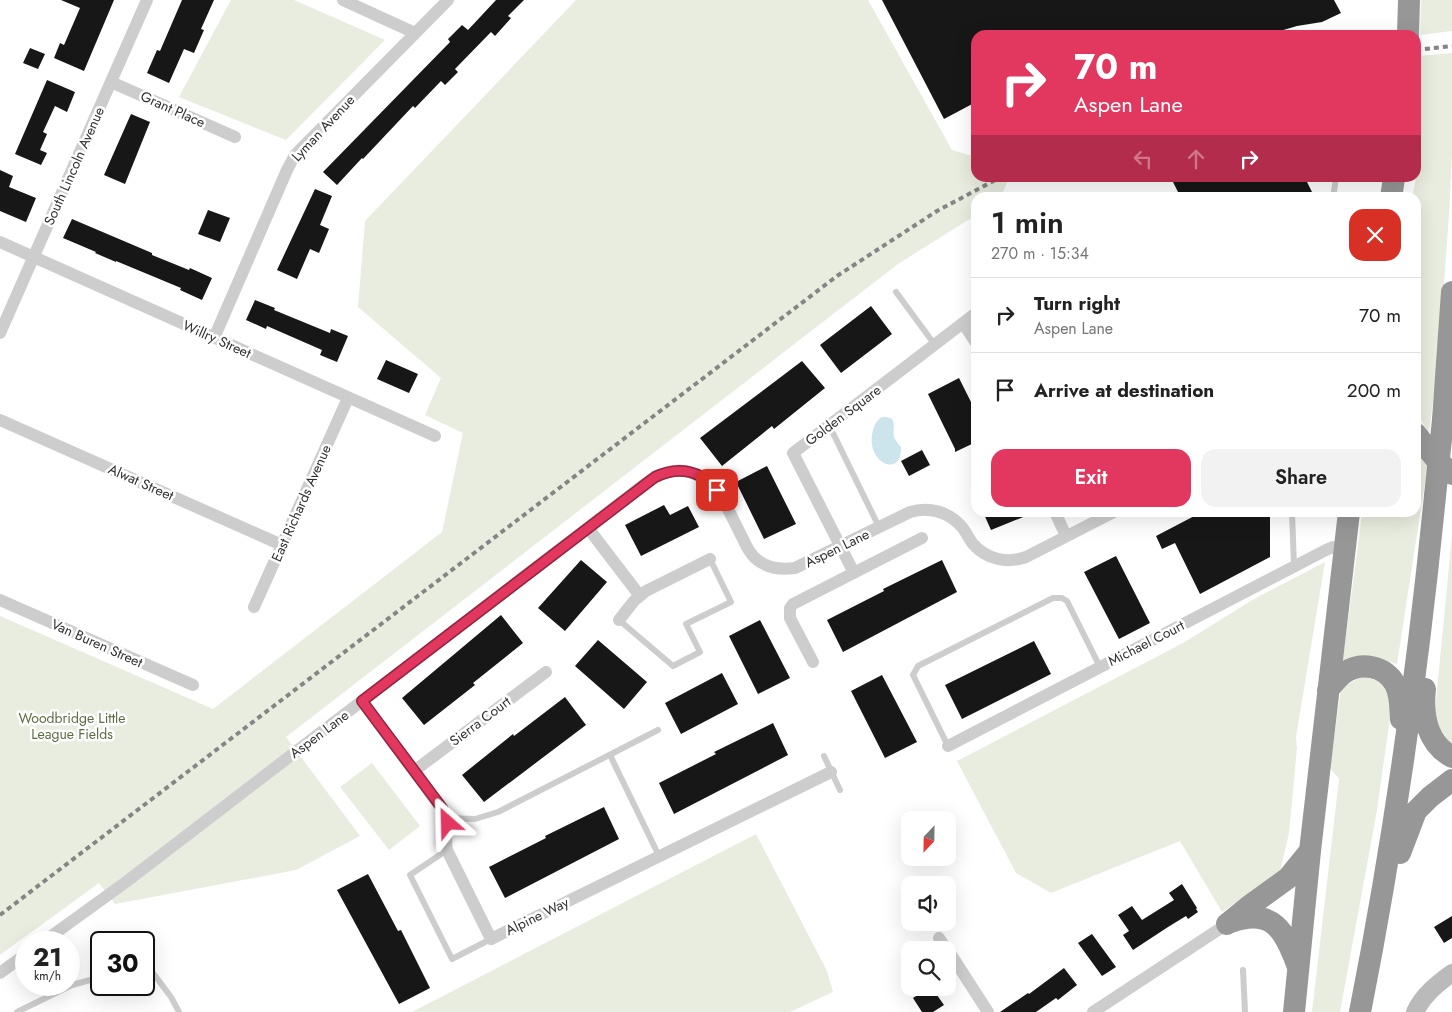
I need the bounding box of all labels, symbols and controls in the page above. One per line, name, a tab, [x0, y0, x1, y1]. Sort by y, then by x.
text: 70 m	[1074, 42, 1157, 92]
icon: right	[991, 50, 1056, 115]
street label: Grant Place	[137, 86, 209, 132]
text: Aspen Lane	[1074, 88, 1183, 120]
street label: Lyman Avenue	[287, 90, 359, 166]
street label: South Lincoln Avenue	[39, 104, 109, 228]
icon: left	[1129, 145, 1157, 173]
icon: ahead	[1182, 145, 1210, 173]
icon: right	[1235, 145, 1263, 173]
text: 1 min	[991, 201, 1064, 244]
button: close	[1349, 209, 1401, 261]
text: 270 m · 15:34	[991, 242, 1089, 265]
text: Turn right	[1034, 290, 1120, 317]
icon: right	[991, 301, 1019, 329]
text: 70 m	[1359, 302, 1401, 329]
street label: Willry Street	[180, 315, 255, 363]
text: Aspen Lane	[1034, 317, 1113, 340]
icon: arrive	[991, 376, 1019, 404]
text: Arrive at destination	[1034, 377, 1214, 404]
text: 200 m	[1347, 377, 1401, 404]
street label: Golden Square	[801, 380, 885, 450]
street label: East Richards Avenue	[266, 441, 336, 565]
button: Exit	[991, 449, 1191, 507]
button: Share	[1201, 449, 1401, 507]
street label: Alwat Street	[105, 459, 177, 506]
pin	[696, 469, 738, 511]
icon: arrive	[703, 476, 731, 504]
street label: Aspen Lane	[802, 524, 872, 572]
street label: Van Buren Street	[48, 614, 146, 672]
street label: Michael Court	[1104, 615, 1188, 671]
street label: Sierra Court	[445, 691, 515, 751]
street label: Aspen Lane	[285, 705, 353, 763]
park label: Woodbridge Little League Fields	[19, 708, 125, 744]
position arrow	[421, 796, 473, 848]
north arrow	[901, 811, 956, 866]
map controls	[901, 811, 956, 996]
button: sound	[901, 876, 956, 931]
street label: Alpine Way	[502, 892, 573, 940]
speed limit sign: 30	[90, 931, 155, 996]
text: 21	[33, 939, 62, 975]
button: search	[901, 941, 956, 996]
text: km/h	[34, 967, 61, 985]

